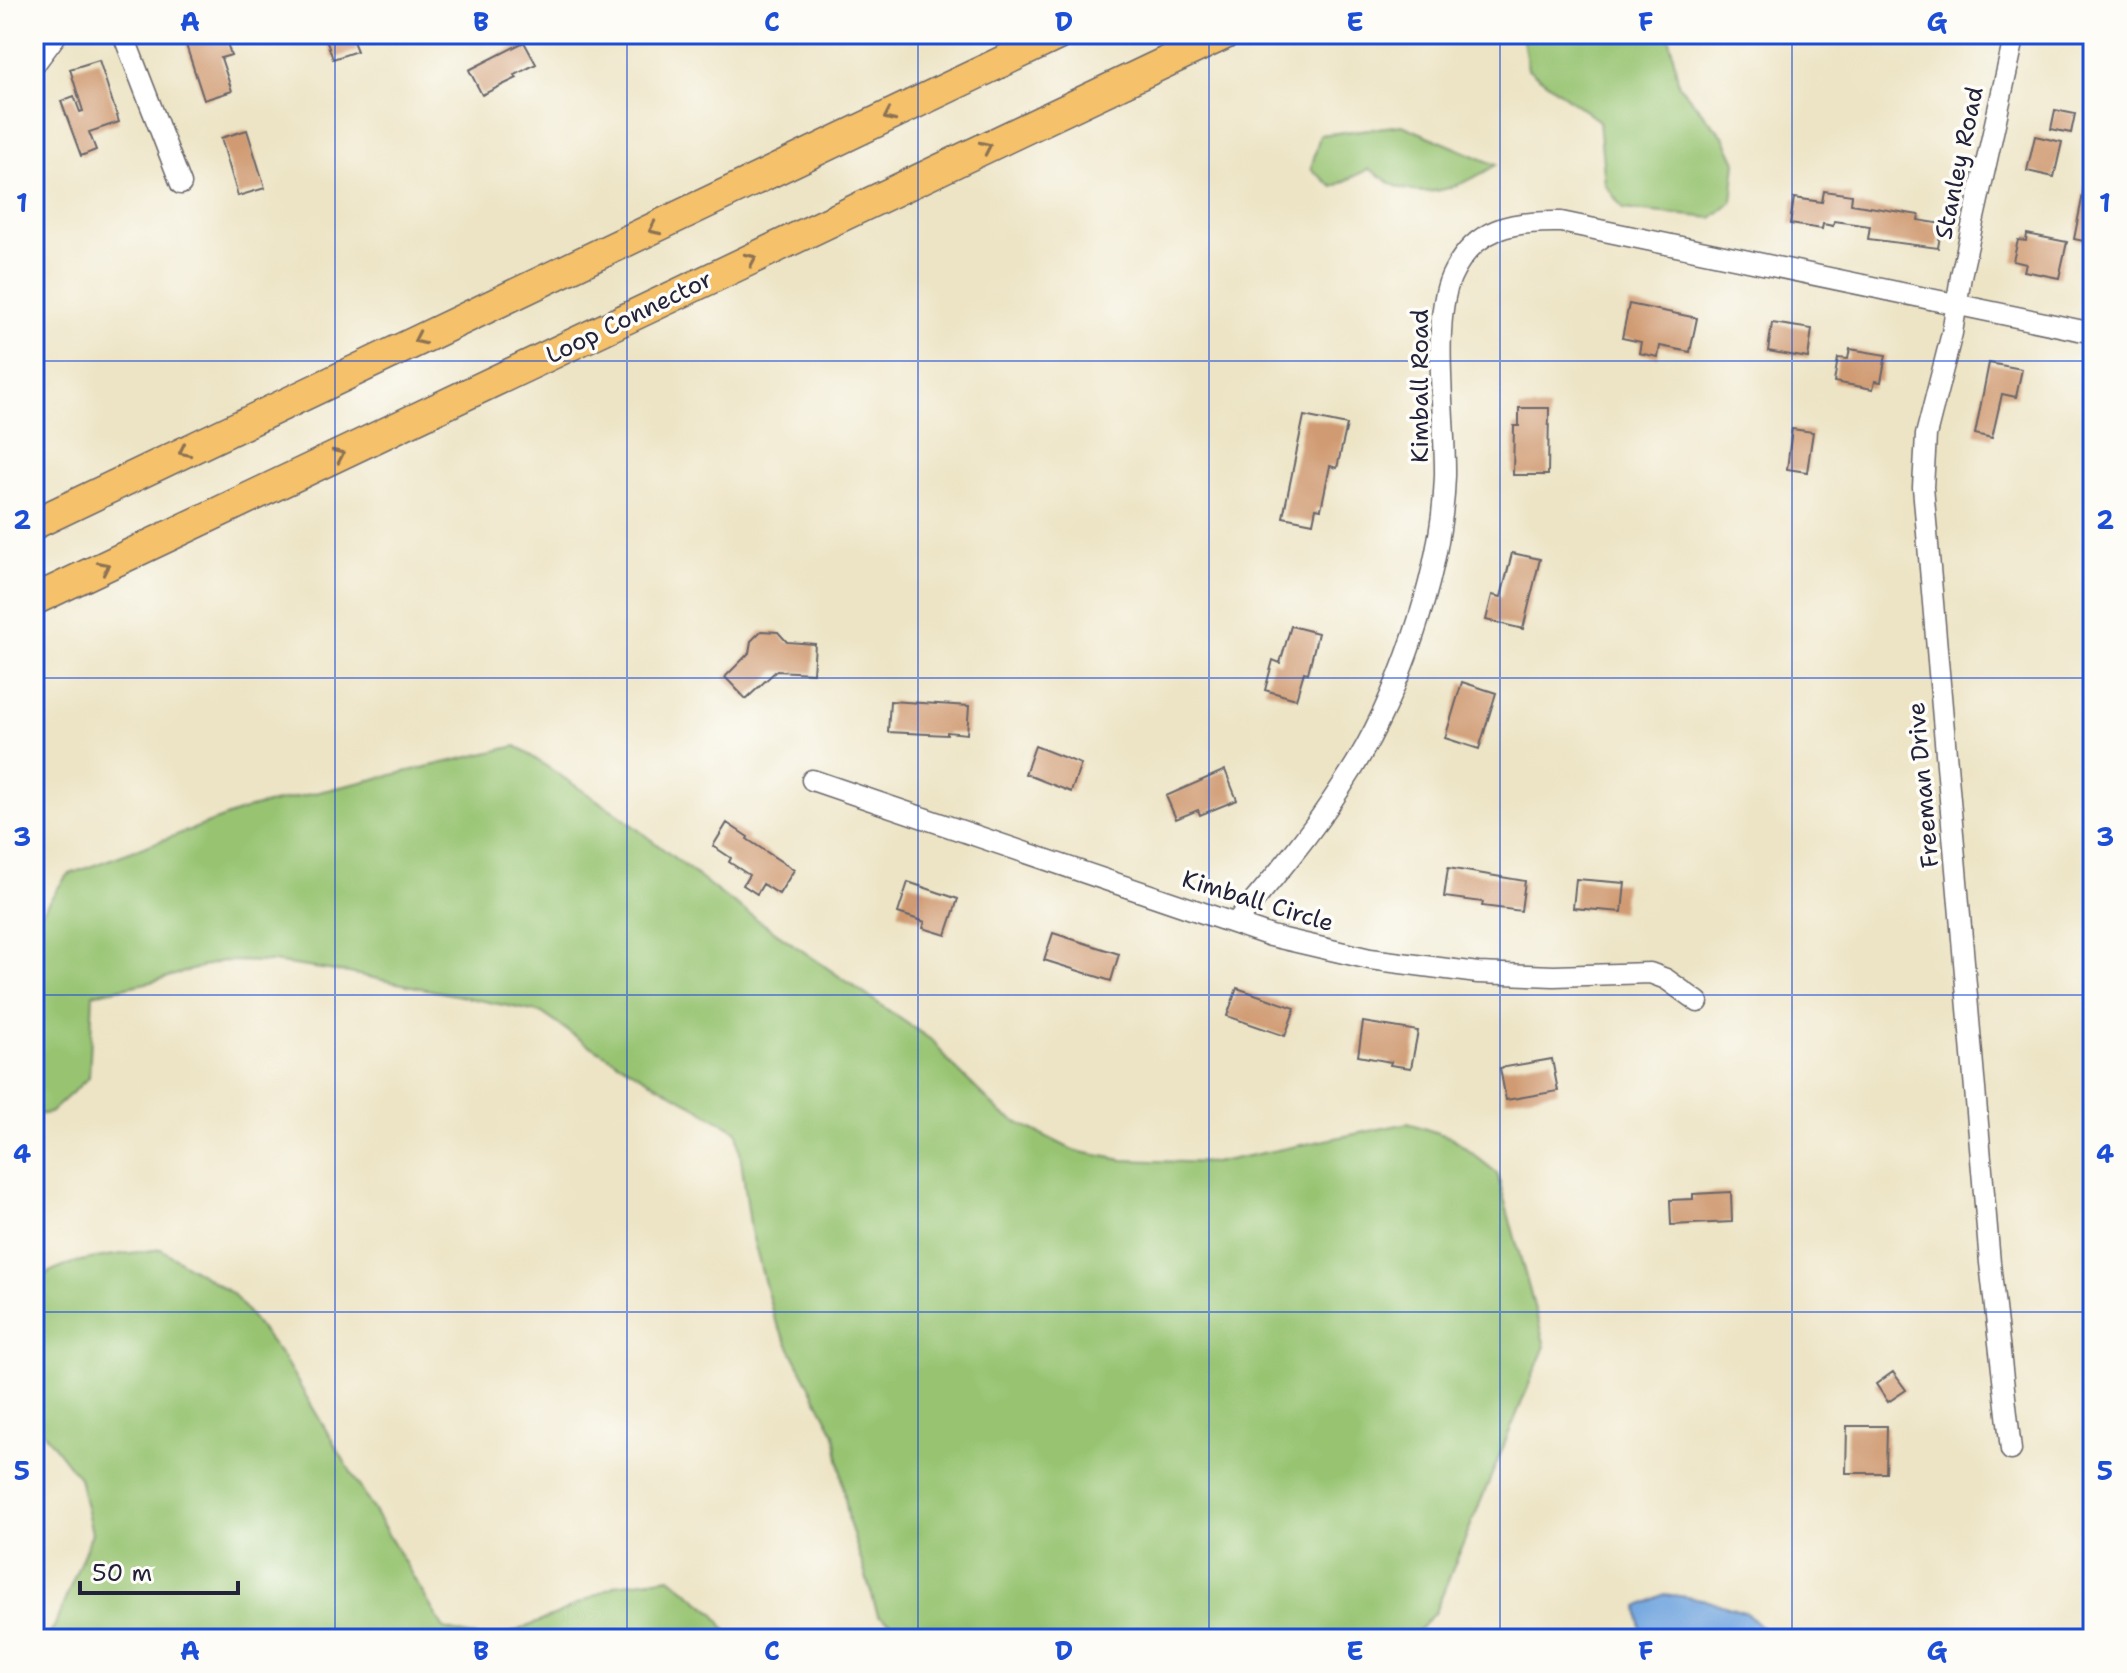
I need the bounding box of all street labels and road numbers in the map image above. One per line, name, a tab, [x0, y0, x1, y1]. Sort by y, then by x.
street label: Stanley Road	[1927, 84, 1991, 242]
street label: Loop Connector	[540, 263, 718, 371]
street label: Kimball Road	[1404, 309, 1436, 463]
street label: Freeman Drive	[1900, 701, 1946, 869]
street label: Kimball Circle	[1178, 863, 1338, 939]

